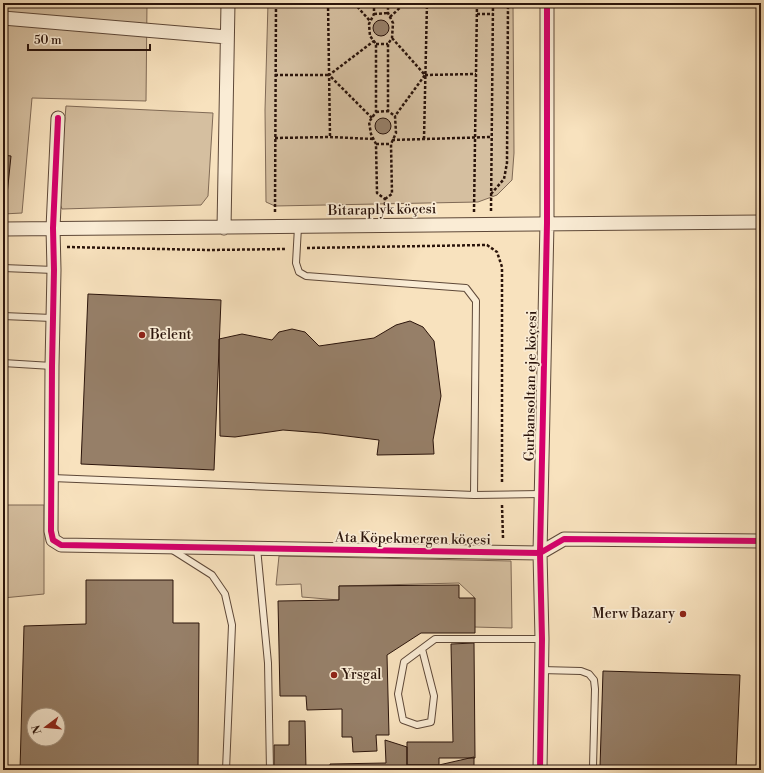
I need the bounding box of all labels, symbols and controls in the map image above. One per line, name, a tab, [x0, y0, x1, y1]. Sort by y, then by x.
scale bar	[28, 26, 150, 52]
text: 50 m	[34, 33, 62, 48]
street label: Bitaraplyk köçesi	[326, 200, 437, 220]
street label: Gurbansoltan eje köçesi	[521, 310, 541, 462]
place label: Belent	[149, 326, 191, 344]
marker: Belent	[137, 330, 147, 340]
street label: Ata Köpekmergen köçesi	[334, 529, 491, 549]
place label: Merw Bazary	[592, 605, 675, 623]
marker: Merw Bazary	[678, 609, 688, 619]
place label: Yrsgal	[341, 666, 381, 684]
marker: Yrsgal	[329, 670, 339, 680]
north arrow	[26, 707, 66, 747]
text: N	[29, 723, 45, 736]

